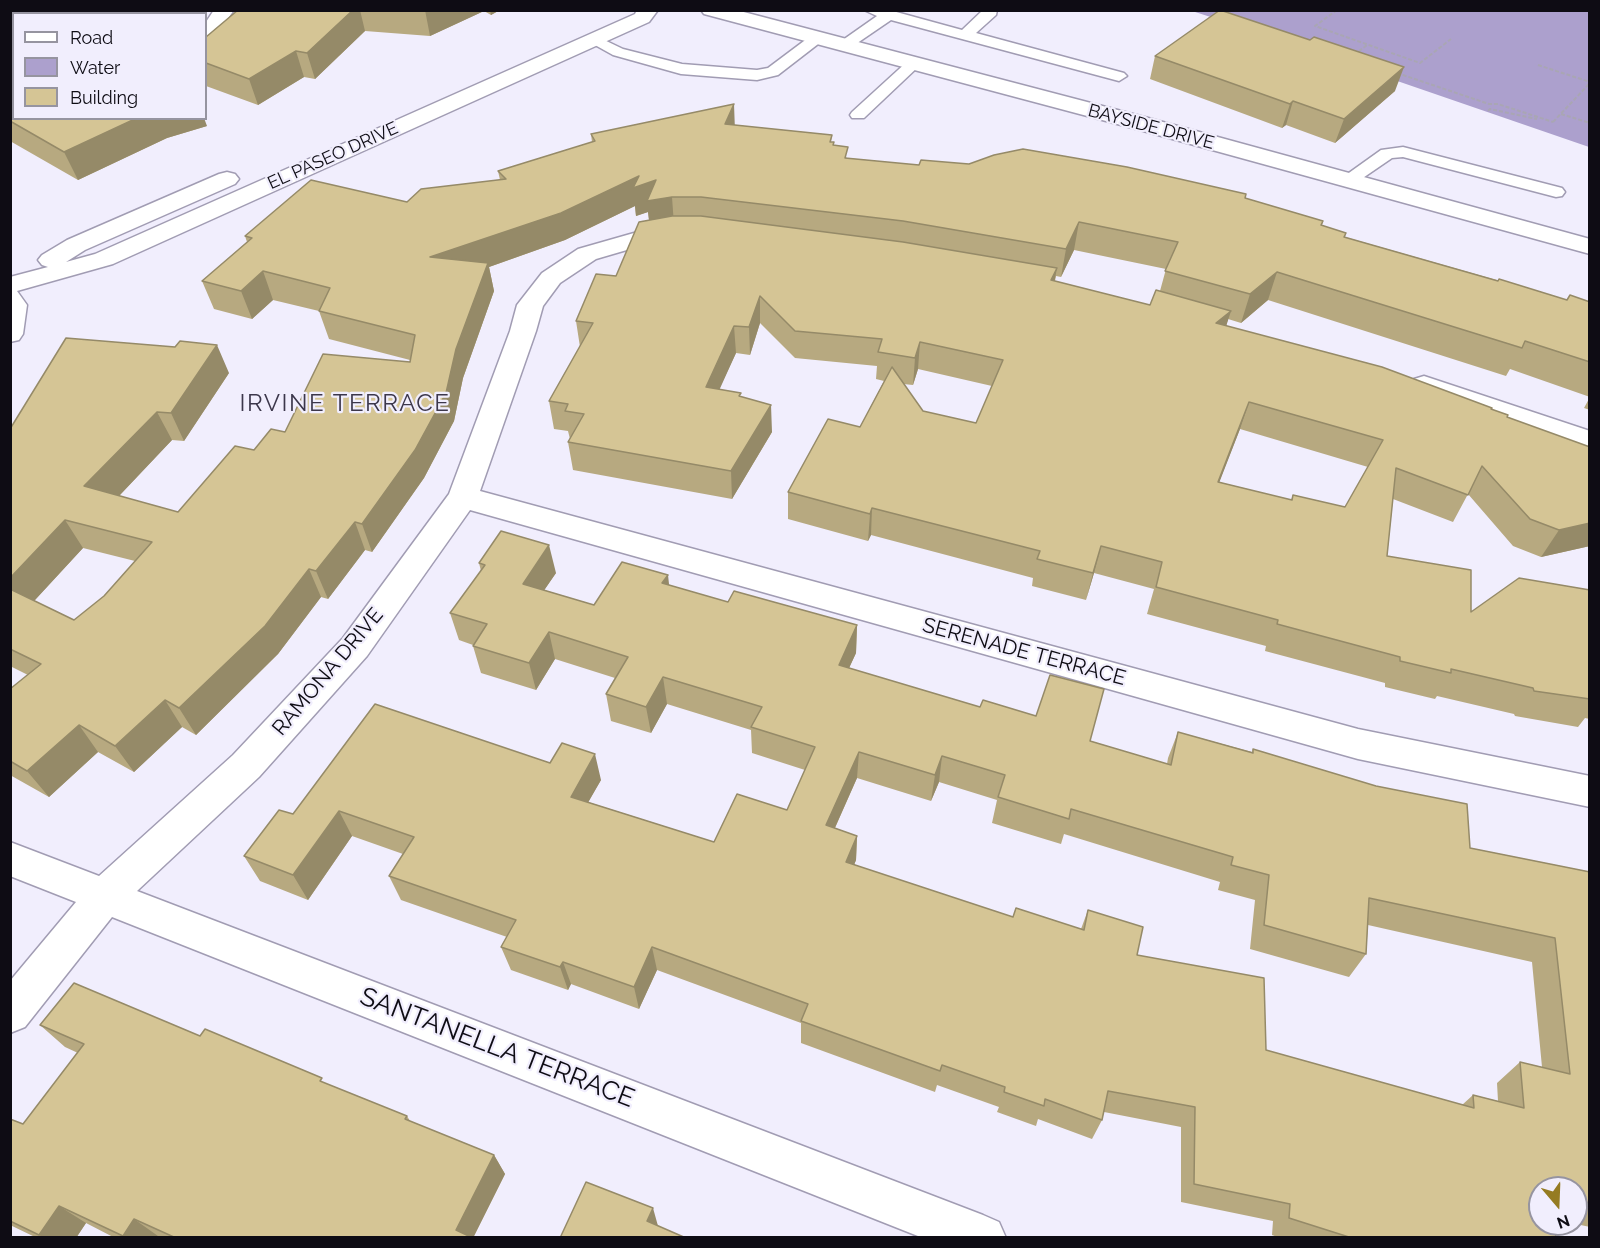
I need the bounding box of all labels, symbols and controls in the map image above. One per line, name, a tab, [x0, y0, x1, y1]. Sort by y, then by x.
legend	[12, 12, 207, 120]
text: Road	[70, 27, 113, 48]
text: Water	[70, 57, 120, 78]
text: Building	[70, 87, 138, 108]
street label: BAYSIDE DRIVE	[1086, 100, 1216, 154]
street label: EL PASEO DRIVE	[264, 118, 402, 194]
district label: IRVINE TERRACE	[240, 390, 450, 418]
street label: RAMONA DRIVE	[267, 603, 389, 741]
street label: SERENADE TERRACE	[920, 613, 1128, 691]
street label: SANTANELLA TERRACE	[355, 981, 639, 1115]
north arrow	[1528, 1176, 1588, 1236]
text: N	[1555, 1211, 1572, 1233]

